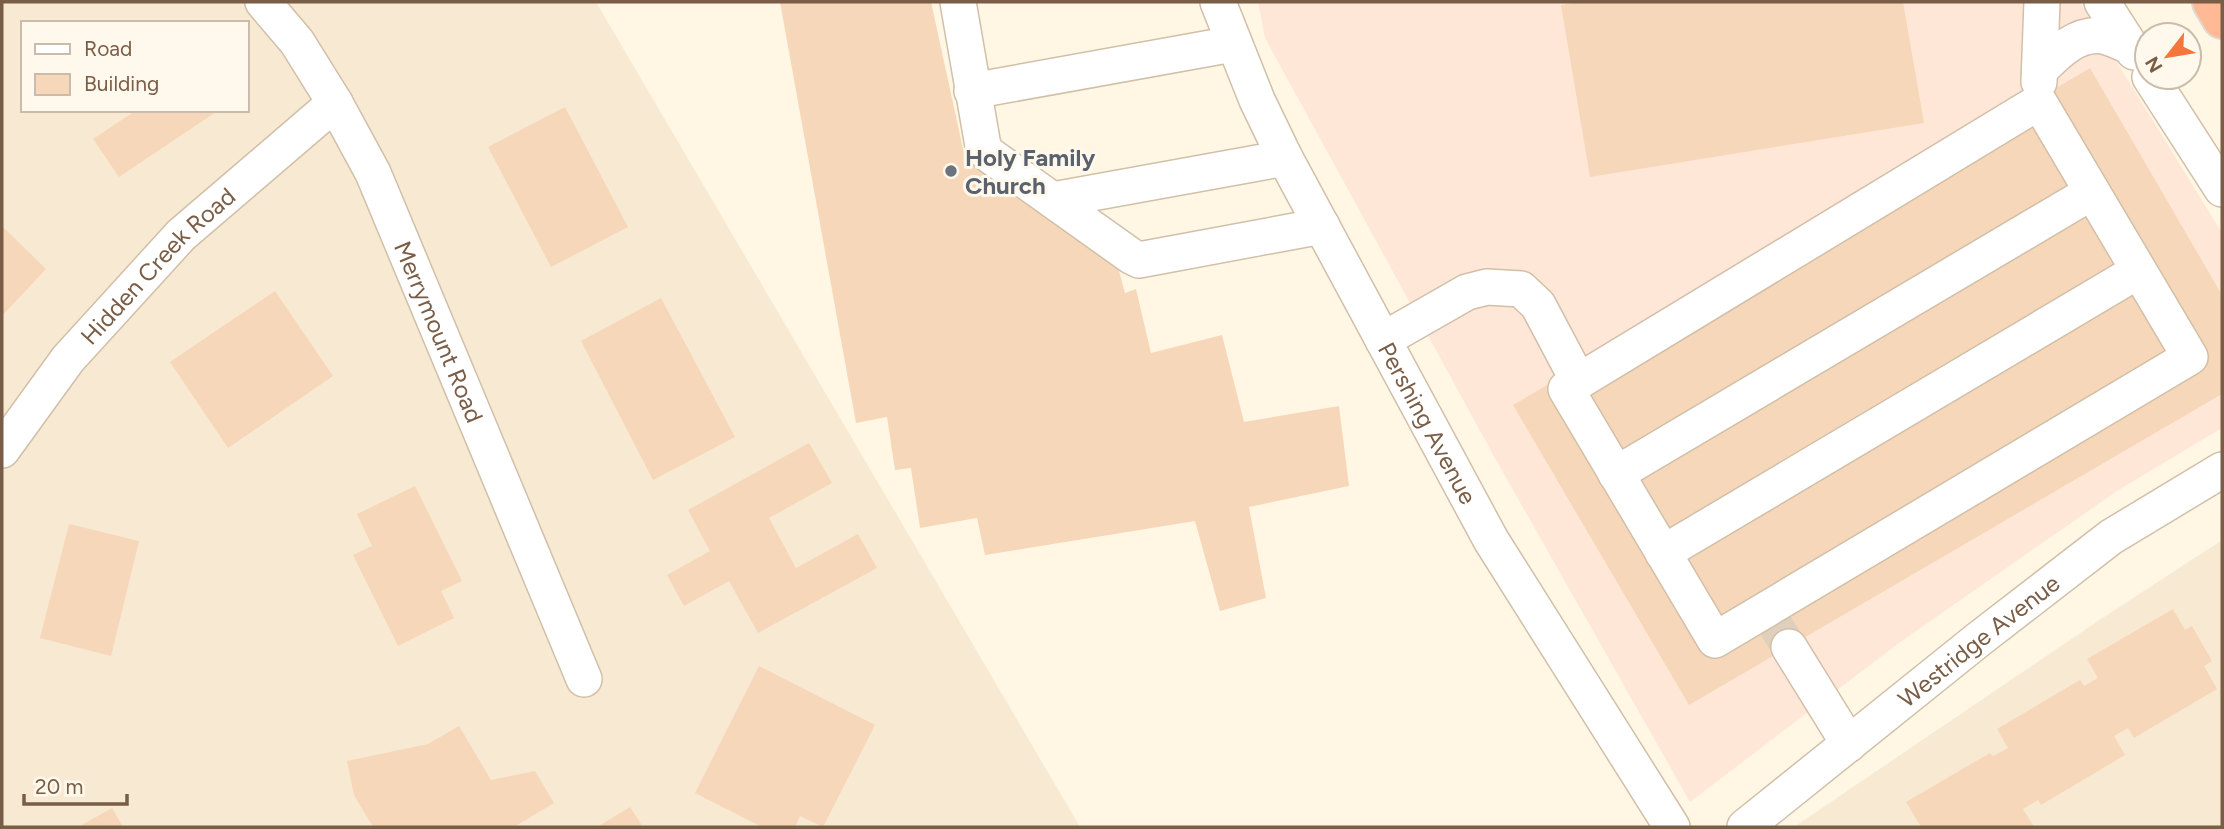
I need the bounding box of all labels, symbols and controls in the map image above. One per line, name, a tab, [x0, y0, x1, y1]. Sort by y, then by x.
legend	[21, 21, 248, 112]
north arrow	[2133, 21, 2203, 91]
text: Road	[84, 36, 132, 61]
text: N	[2140, 52, 2167, 77]
text: Building	[84, 71, 159, 96]
place label: Holy Family Church	[965, 143, 1095, 200]
marker: Holy Family Church	[943, 163, 959, 179]
street label: Hidden Creek Road	[74, 181, 241, 350]
street label: Merrymount Road	[389, 237, 490, 427]
street label: Pershing Avenue	[1373, 337, 1483, 509]
street label: Westridge Avenue	[1892, 568, 2065, 713]
scale bar	[24, 762, 128, 806]
text: 20 m	[35, 774, 83, 799]

